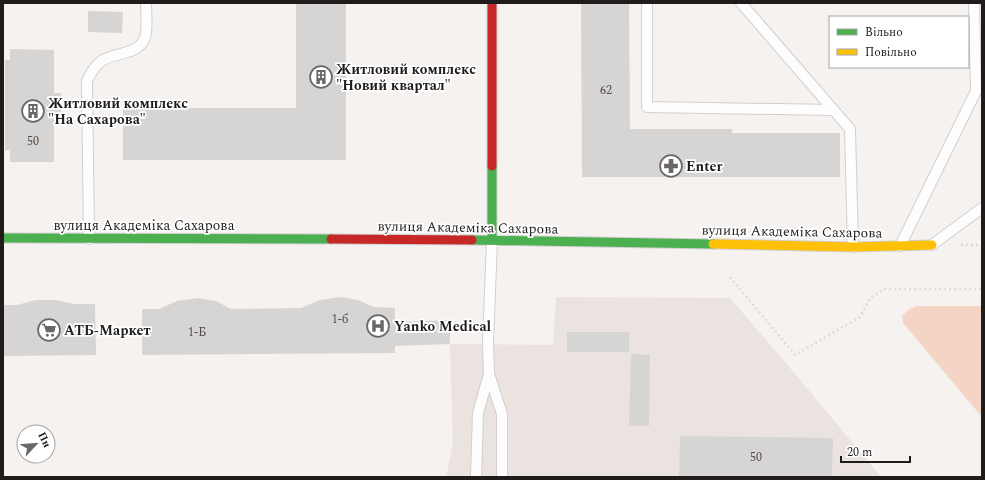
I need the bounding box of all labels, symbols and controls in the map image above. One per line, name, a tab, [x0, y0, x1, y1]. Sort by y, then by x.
legend	[829, 16, 969, 68]
text: Вільно	[865, 23, 903, 42]
text: Повільно	[865, 43, 917, 62]
place label: Житловий комплекс "Новий квартал"	[336, 59, 476, 96]
building icon: Житловий комплекс "Новий квартал"	[308, 64, 334, 90]
house number: 62	[600, 81, 612, 100]
place label: Житловий комплекс "На Сахарова"	[48, 93, 188, 130]
building icon: Житловий комплекс "На Сахарова"	[20, 98, 46, 124]
house number: 50	[27, 132, 39, 151]
pharmacy icon: Enter	[658, 153, 684, 179]
place label: Enter	[686, 156, 722, 177]
street label: вулиця Академіка Сахарова	[53, 215, 235, 236]
street label: вулиця Академіка Сахарова	[377, 215, 559, 240]
street label: вулиця Академіка Сахарова	[701, 219, 883, 244]
house number: 1-б	[331, 310, 349, 329]
hospital icon: Yanko Medical	[365, 313, 391, 339]
place label: Yanko Medical	[394, 316, 492, 337]
supermarket icon: АТБ-Маркет	[36, 317, 62, 343]
place label: АТБ-Маркет	[64, 320, 151, 341]
house number: 1-Б	[188, 323, 206, 342]
north arrow	[16, 424, 56, 464]
text: Пн	[33, 429, 56, 451]
scale bar	[841, 438, 910, 464]
text: 20 m	[847, 443, 872, 462]
house number: 50	[750, 448, 762, 467]

